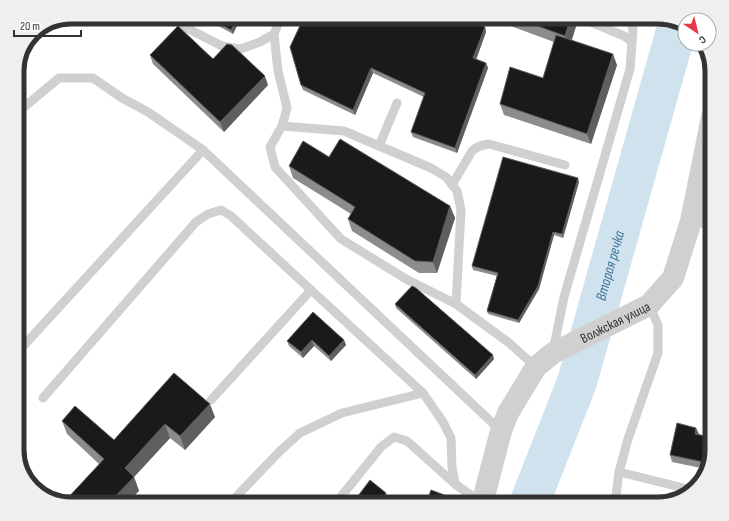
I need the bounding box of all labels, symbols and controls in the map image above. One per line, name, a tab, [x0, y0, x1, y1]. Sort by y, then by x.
scale bar	[14, 12, 81, 38]
north arrow	[677, 12, 717, 52]
text: 20 m	[20, 19, 40, 34]
text: С	[696, 33, 708, 47]
water label: Вторая речка	[591, 229, 629, 303]
street label: Волжская улица	[578, 298, 653, 347]

